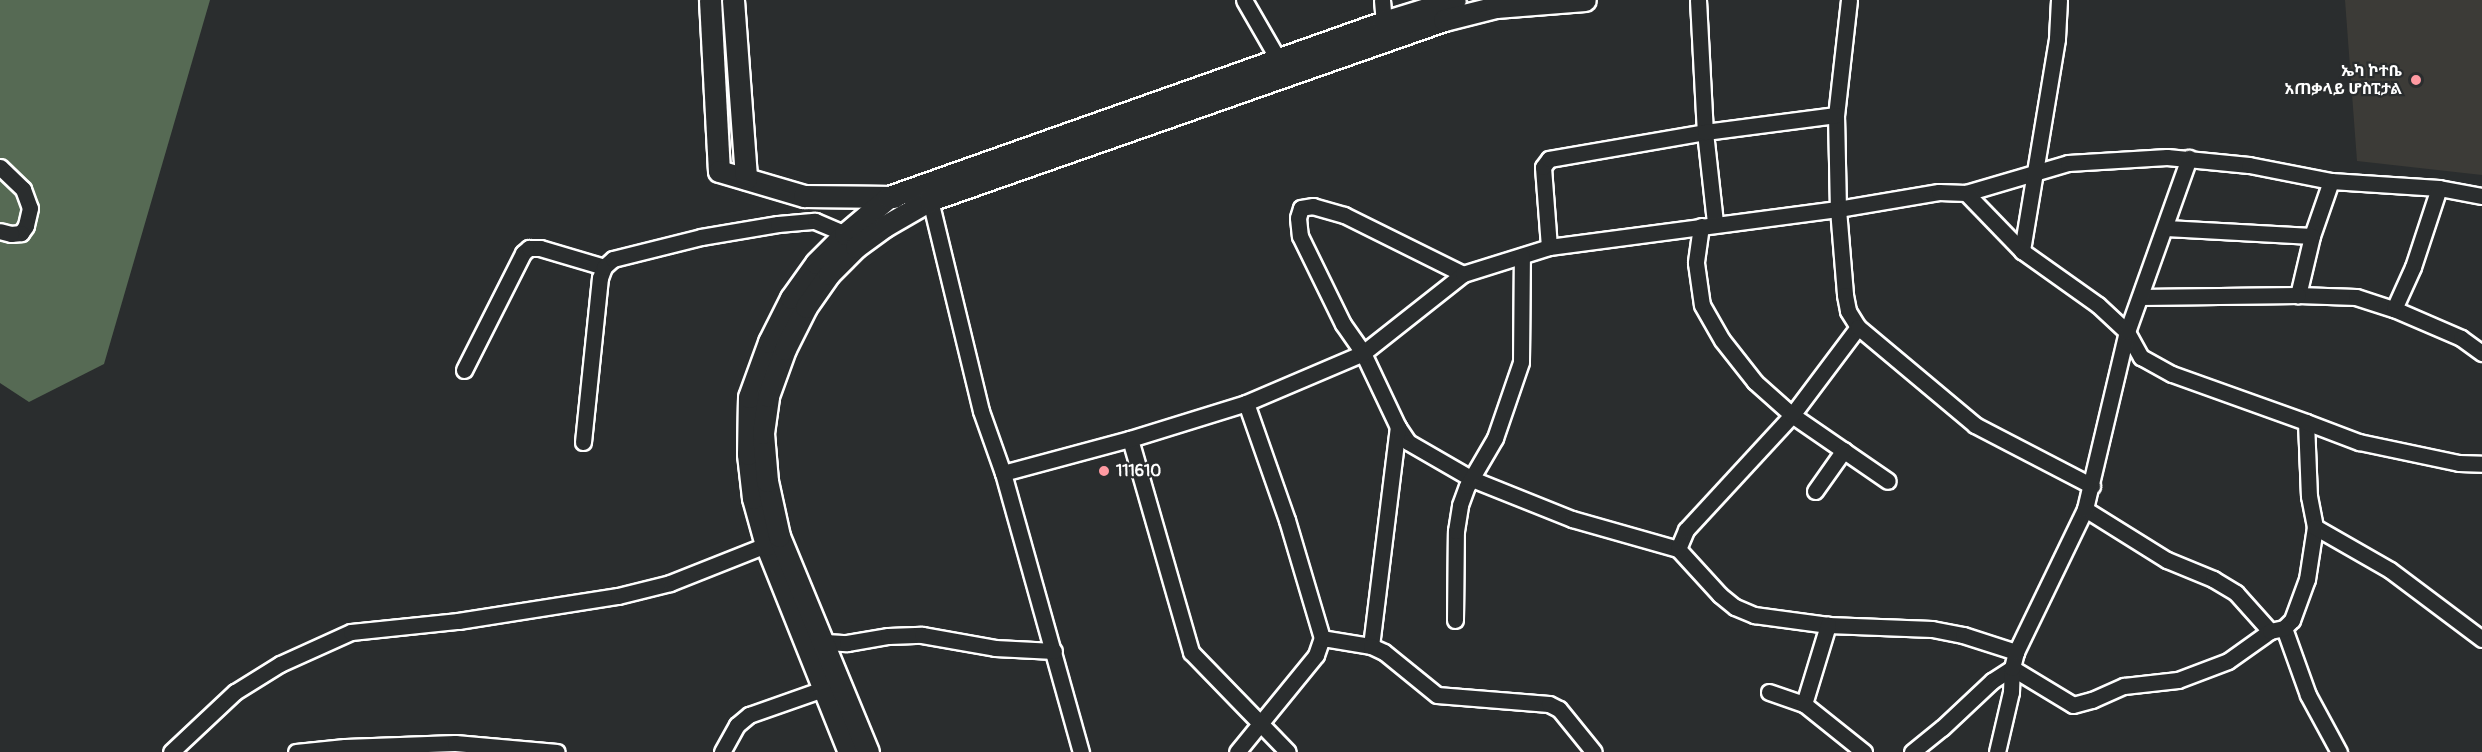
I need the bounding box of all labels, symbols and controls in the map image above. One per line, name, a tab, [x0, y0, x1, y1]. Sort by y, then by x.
place label: ኤካ ኮተቤ አጠቃላይ ሆስፒታል	[2284, 61, 2402, 99]
marker: ኤካ ኮተቤ አጠቃላይ ሆስፒታል	[2407, 71, 2425, 89]
place label: 111610	[1116, 461, 1161, 481]
marker: 111610	[1097, 464, 1111, 478]

